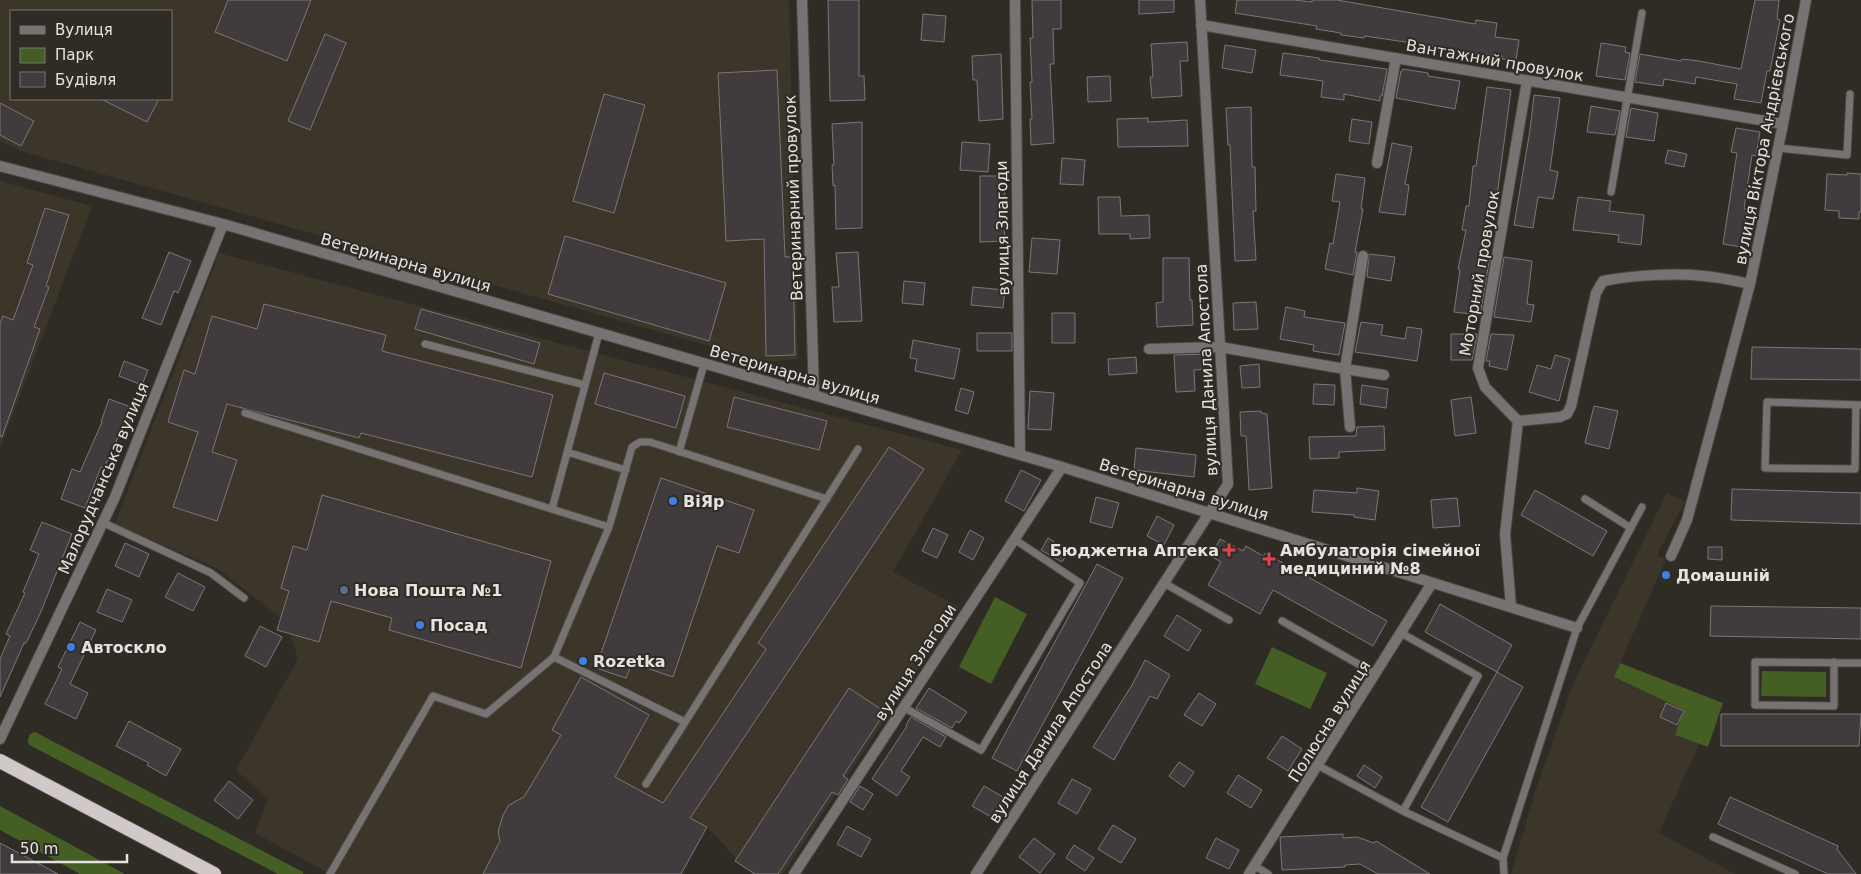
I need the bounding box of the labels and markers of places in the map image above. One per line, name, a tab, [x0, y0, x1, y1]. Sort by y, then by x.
place label: ВіЯр	[683, 492, 724, 511]
marker: ВіЯр	[667, 495, 679, 507]
place label: Бюджетна Аптека	[1050, 541, 1219, 560]
place label: Амбулаторія сімейної медициний №8	[1280, 541, 1481, 578]
marker: Бюджетна Аптека	[1223, 544, 1235, 556]
marker: Амбулаторія сімейної медициний №8	[1262, 552, 1276, 566]
place label: Домашній	[1676, 566, 1770, 585]
marker: Домашній	[1660, 569, 1672, 581]
place label: Нова Пошта №1	[354, 581, 502, 600]
marker: Нова Пошта №1	[338, 584, 350, 596]
place label: Посад	[430, 616, 488, 635]
marker: Посад	[414, 619, 426, 631]
place label: Автоскло	[81, 638, 167, 657]
marker: Автоскло	[65, 641, 77, 653]
place label: Rozetka	[593, 652, 666, 671]
marker: Rozetka	[577, 655, 589, 667]

